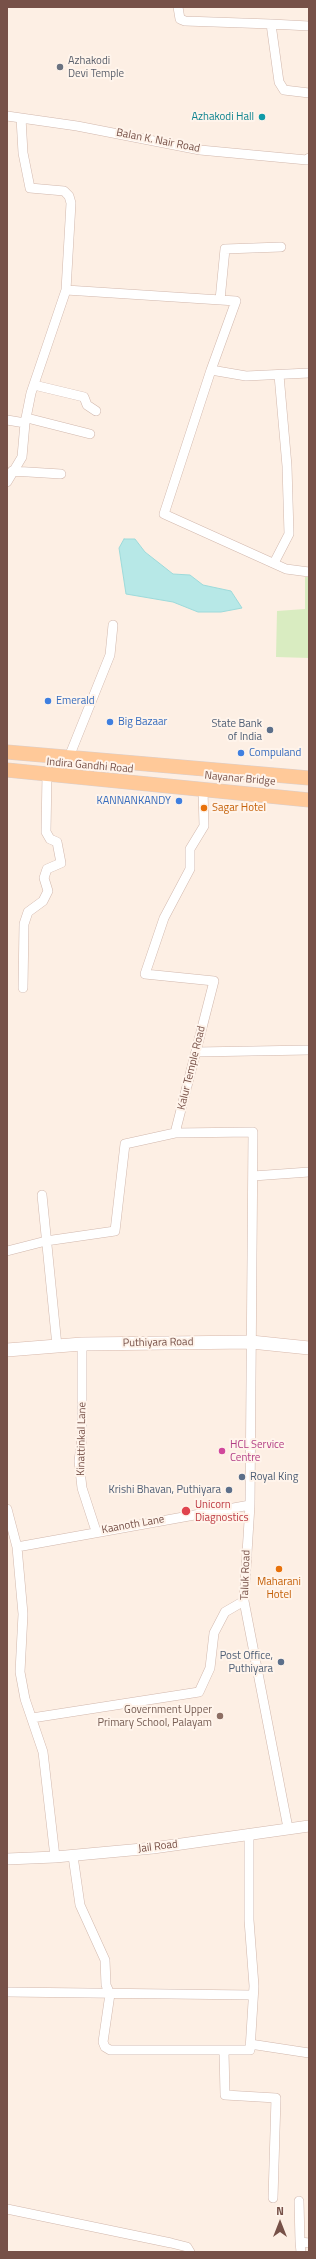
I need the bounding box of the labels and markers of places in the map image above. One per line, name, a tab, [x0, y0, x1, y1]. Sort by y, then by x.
place label: Azhakodi Devi Temple	[68, 54, 124, 80]
marker: Azhakodi Devi Temple	[55, 62, 65, 72]
place label: Azhakodi Hall	[191, 110, 254, 124]
marker: Azhakodi Hall	[257, 112, 267, 122]
place label: Emerald	[56, 694, 95, 708]
marker: Emerald	[43, 696, 53, 706]
place label: Big Bazaar	[118, 715, 167, 729]
marker: Big Bazaar	[105, 717, 115, 727]
place label: State Bank of India	[211, 717, 262, 743]
marker: State Bank of India	[265, 725, 275, 735]
place label: Compuland	[249, 746, 301, 760]
marker: Compuland	[236, 748, 246, 758]
place label: KANNANKANDY	[96, 794, 171, 808]
marker: KANNANKANDY	[174, 796, 184, 806]
place label: Sagar Hotel	[212, 801, 266, 815]
marker: Sagar Hotel	[199, 803, 209, 813]
place label: HCL Service Centre	[230, 1438, 284, 1464]
marker: HCL Service Centre	[217, 1446, 227, 1456]
place label: Royal King	[250, 1470, 298, 1484]
marker: Royal King	[237, 1472, 247, 1482]
place label: Krishi Bhavan, Puthiyara	[108, 1483, 221, 1497]
marker: Krishi Bhavan, Puthiyara	[224, 1485, 234, 1495]
place label: Unicorn Diagnostics	[195, 1498, 249, 1524]
marker: Unicorn Diagnostics	[180, 1505, 192, 1517]
marker: Maharani Hotel	[274, 1564, 284, 1574]
place label: Maharani Hotel	[257, 1575, 301, 1601]
place label: Post Office, Puthiyara	[220, 1649, 273, 1675]
marker: Post Office, Puthiyara	[276, 1657, 286, 1667]
place label: Government Upper Primary School, Palayam	[97, 1703, 212, 1729]
marker: Government Upper Primary School, Palayam	[215, 1711, 225, 1721]

